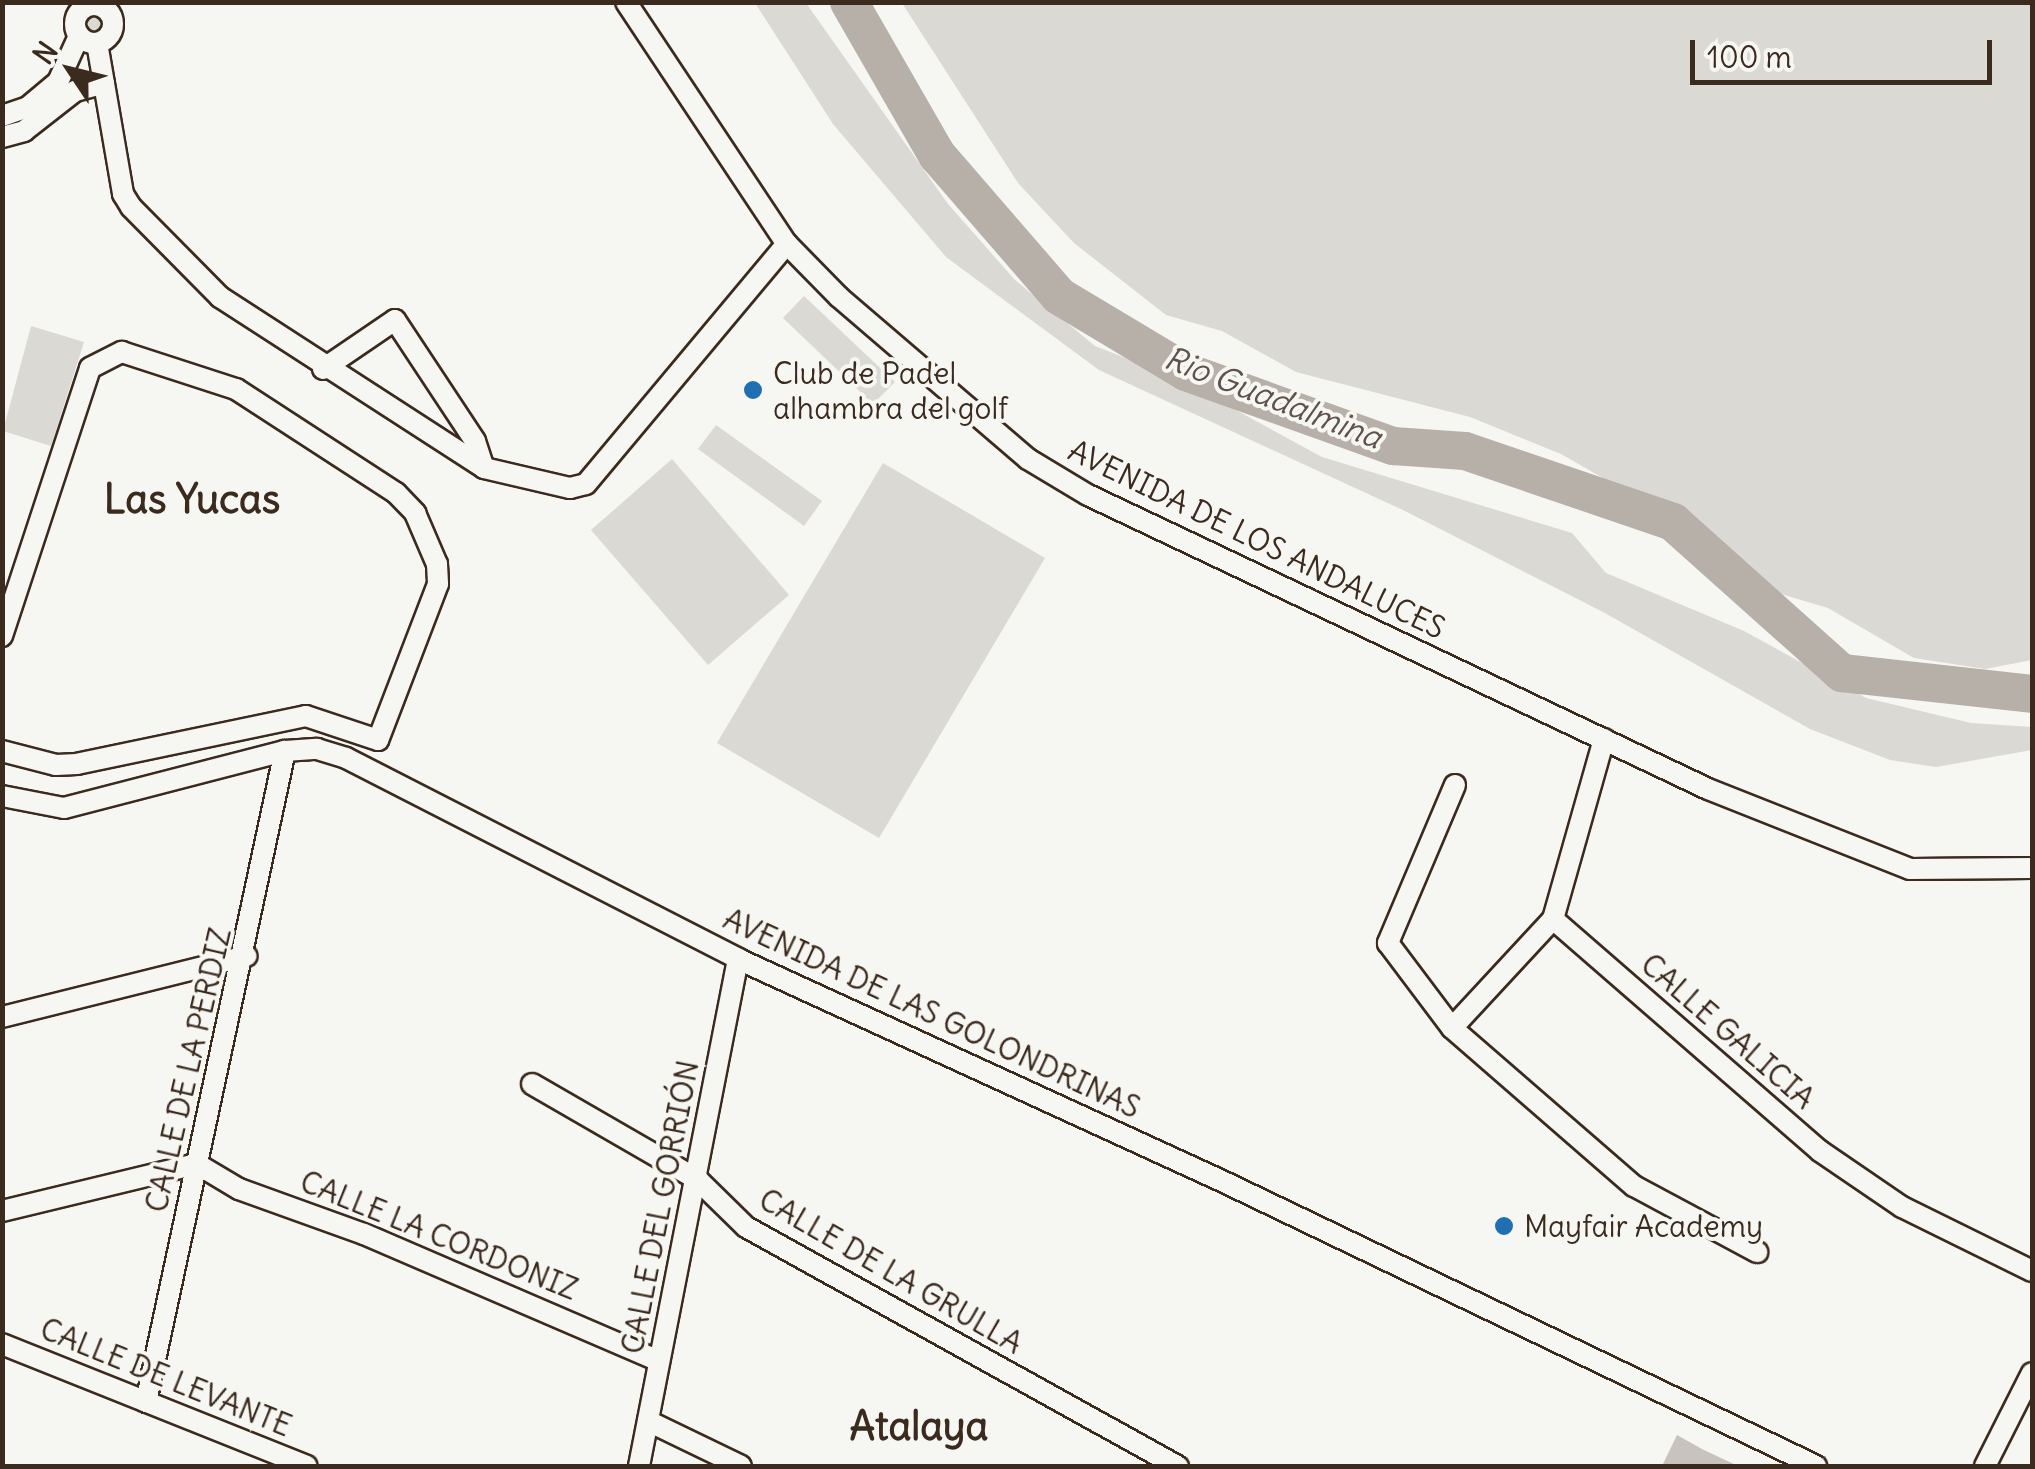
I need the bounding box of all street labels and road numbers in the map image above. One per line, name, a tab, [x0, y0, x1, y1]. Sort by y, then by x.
street label: AVENIDA DE LOS ANDALUCES	[1063, 432, 1451, 646]
street label: AVENIDA DE LAS GOLONDRINAS	[718, 900, 1146, 1126]
street label: CALLE DE LA PERDIZ	[138, 924, 238, 1216]
street label: CALLE GALICIA	[1634, 946, 1822, 1116]
street label: CALLE DEL GORRIÓN	[614, 1057, 706, 1357]
street label: CALLE LA CORDONIZ	[295, 1163, 583, 1307]
street label: CALLE DE LA GRULLA	[753, 1181, 1029, 1361]
street label: CALLE DE LEVANTE	[35, 1310, 297, 1444]

